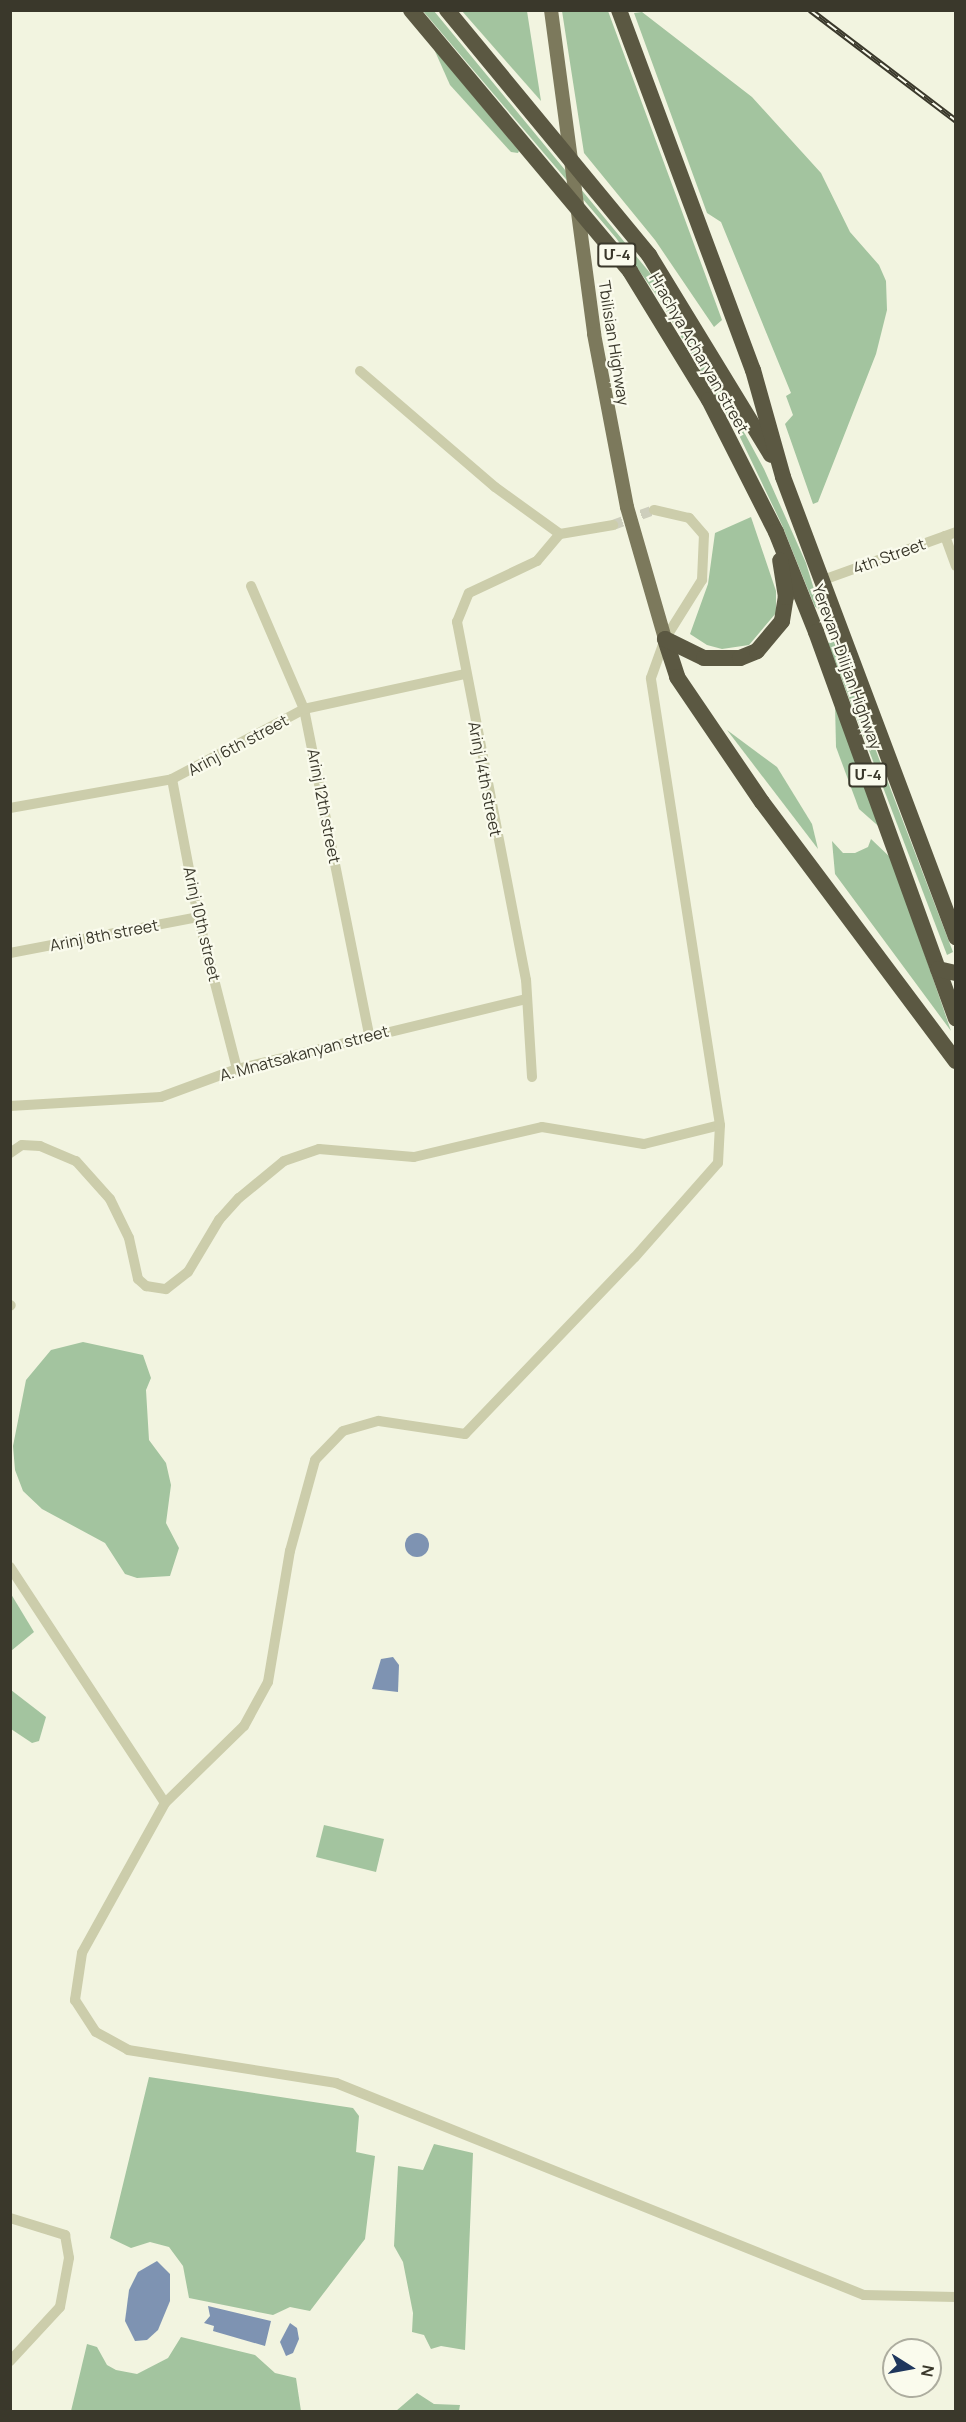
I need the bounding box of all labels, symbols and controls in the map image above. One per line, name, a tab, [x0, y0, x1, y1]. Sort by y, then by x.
road number: Մ-4	[596, 243, 638, 267]
street label: Hrachya Acharyan street	[645, 269, 753, 437]
street label: Tbilisian Highway	[595, 279, 633, 407]
street label: 4th Street	[850, 534, 928, 578]
street label: Yerevan-Dilijan Highway	[808, 582, 886, 752]
street label: Arinj 6th street	[185, 710, 291, 780]
street label: Arinj 14th street	[464, 720, 506, 838]
street label: Arinj 12th street	[303, 747, 345, 865]
road number: Մ-4	[847, 763, 889, 787]
street label: Arinj 10th street	[179, 865, 225, 983]
street label: Arinj 8th street	[48, 915, 160, 955]
street label: A. Mnatsakanyan street	[217, 1021, 391, 1085]
north arrow	[882, 2338, 942, 2398]
text: N	[916, 2363, 940, 2379]

